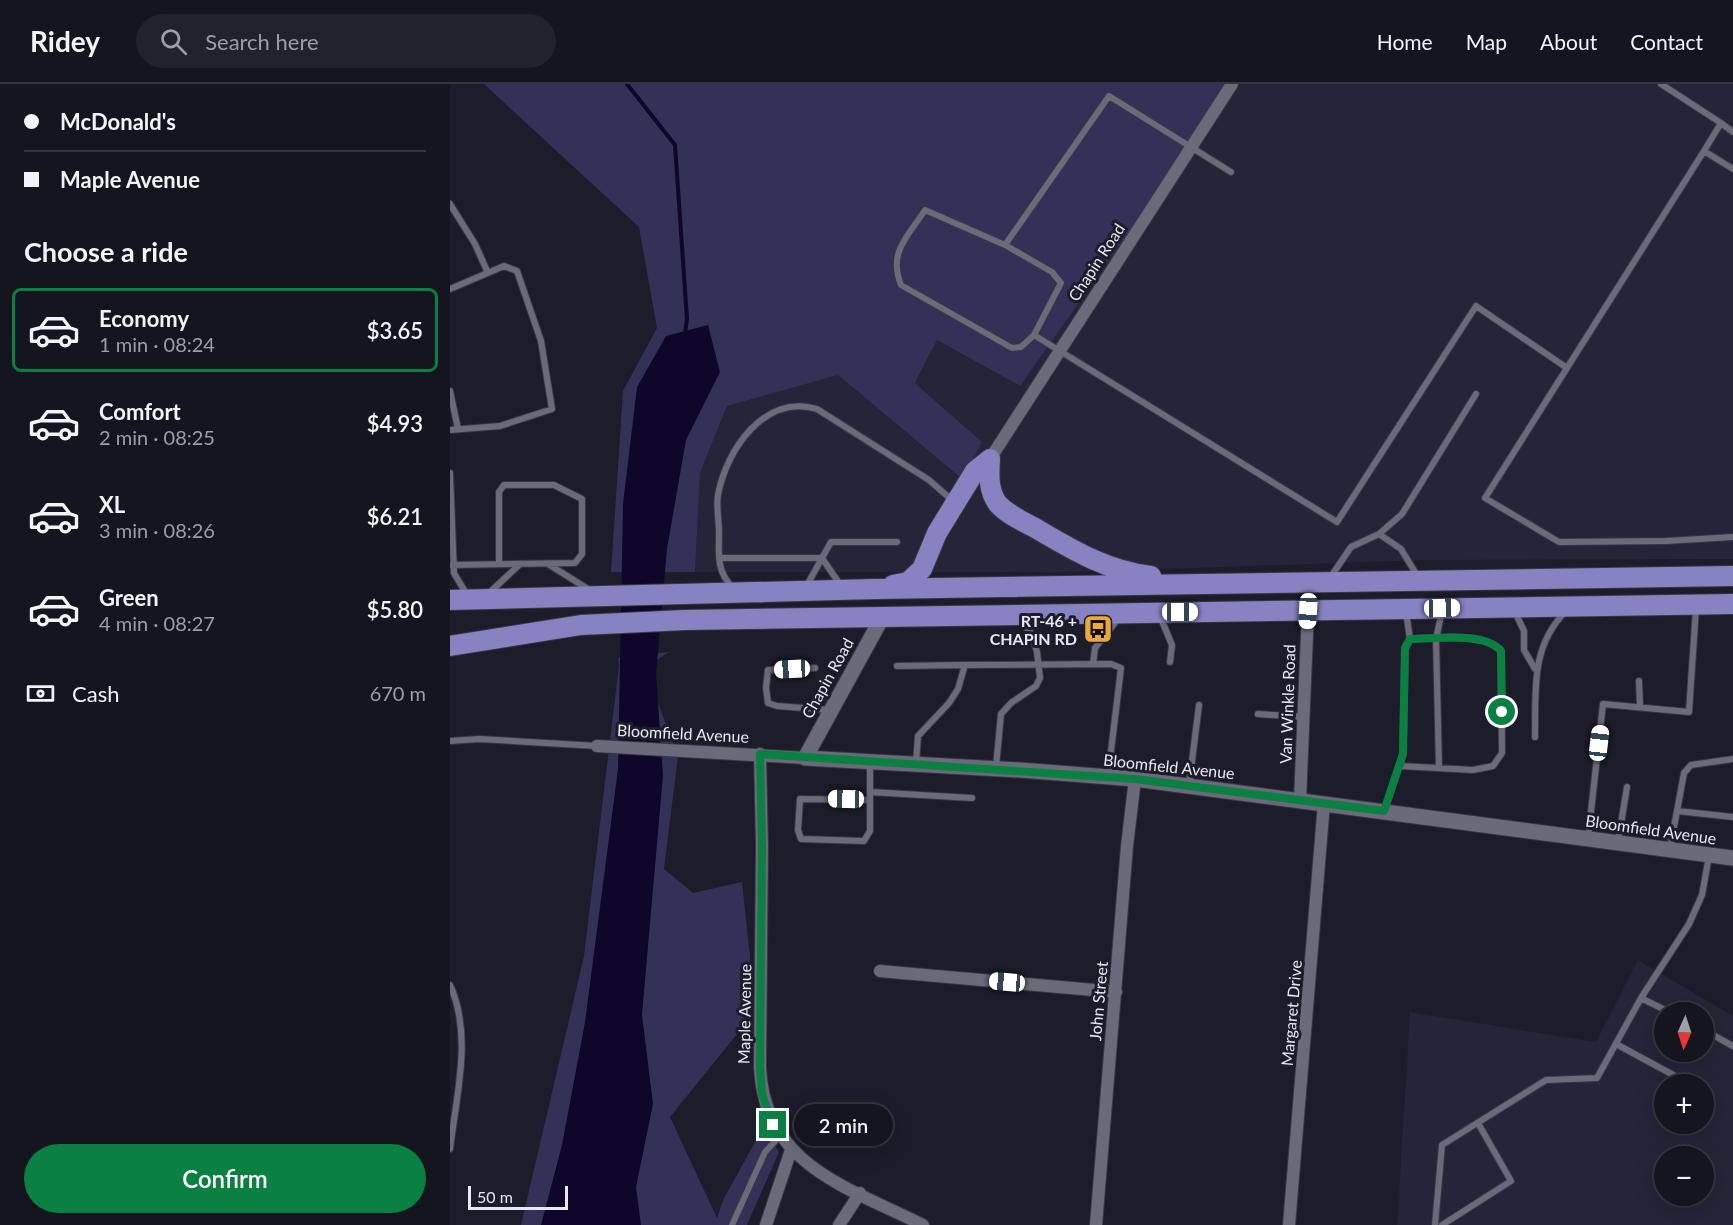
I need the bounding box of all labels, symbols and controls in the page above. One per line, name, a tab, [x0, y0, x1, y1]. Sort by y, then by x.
search box	[136, 14, 556, 68]
text: Ridey	[30, 24, 100, 58]
icon: search	[157, 25, 190, 58]
text: Search here	[205, 28, 319, 55]
text: Home	[1377, 29, 1433, 54]
text: Map	[1466, 29, 1507, 54]
text: About	[1540, 29, 1597, 54]
text: Contact	[1630, 29, 1703, 54]
text: McDonald's	[60, 108, 176, 135]
text: Maple Avenue	[60, 166, 200, 193]
street label: Chapin Road	[1064, 220, 1128, 304]
text: Choose a ride	[24, 235, 188, 268]
icon: car	[27, 303, 81, 357]
text: Economy	[99, 305, 189, 332]
text: $3.65	[367, 317, 423, 344]
text: 1 min · 08:24	[99, 332, 215, 356]
icon: car	[27, 396, 81, 450]
text: Comfort	[99, 398, 181, 425]
text: $4.93	[367, 410, 423, 437]
text: 2 min · 08:25	[99, 425, 215, 449]
icon: car	[27, 489, 81, 543]
text: XL	[99, 491, 125, 518]
text: $6.21	[367, 503, 423, 530]
text: 3 min · 08:26	[99, 518, 215, 542]
icon: car	[27, 582, 81, 636]
text: Green	[99, 584, 159, 611]
car	[1298, 593, 1318, 629]
text: $5.80	[367, 596, 423, 623]
car	[1424, 599, 1460, 617]
car	[1162, 603, 1198, 621]
text: 4 min · 08:27	[99, 611, 215, 635]
place label: RT-46 + CHAPIN RD	[990, 611, 1077, 648]
bus stop icon: RT-46 + CHAPIN RD	[1082, 613, 1114, 645]
street label: Chapin Road	[797, 635, 857, 721]
street label: Van Winkle Road	[1275, 644, 1299, 764]
car	[774, 659, 810, 679]
icon: cash	[24, 677, 57, 710]
text: Cash	[72, 680, 119, 707]
text: 670 m	[370, 681, 426, 705]
route start	[1488, 698, 1515, 725]
street label: Bloomfield Avenue	[617, 720, 749, 746]
car	[1588, 724, 1610, 762]
street label: Bloomfield Avenue	[1102, 750, 1236, 782]
car	[828, 790, 864, 808]
street label: Bloomfield Avenue	[1584, 810, 1718, 848]
street label: Margaret Drive	[1277, 959, 1305, 1067]
street label: John Street	[1085, 960, 1111, 1041]
street label: Maple Avenue	[734, 964, 754, 1064]
car	[988, 971, 1026, 993]
north arrow	[1654, 1002, 1714, 1062]
map controls	[1654, 1002, 1714, 1206]
button: +	[1654, 1074, 1714, 1134]
callout: 2 min	[794, 1104, 893, 1146]
route end	[759, 1111, 786, 1138]
text: 2 min	[819, 1113, 868, 1137]
button: Confirm	[24, 1144, 426, 1213]
button: −	[1654, 1146, 1714, 1206]
scale bar	[468, 1183, 568, 1210]
text: 50 m	[477, 1187, 513, 1206]

